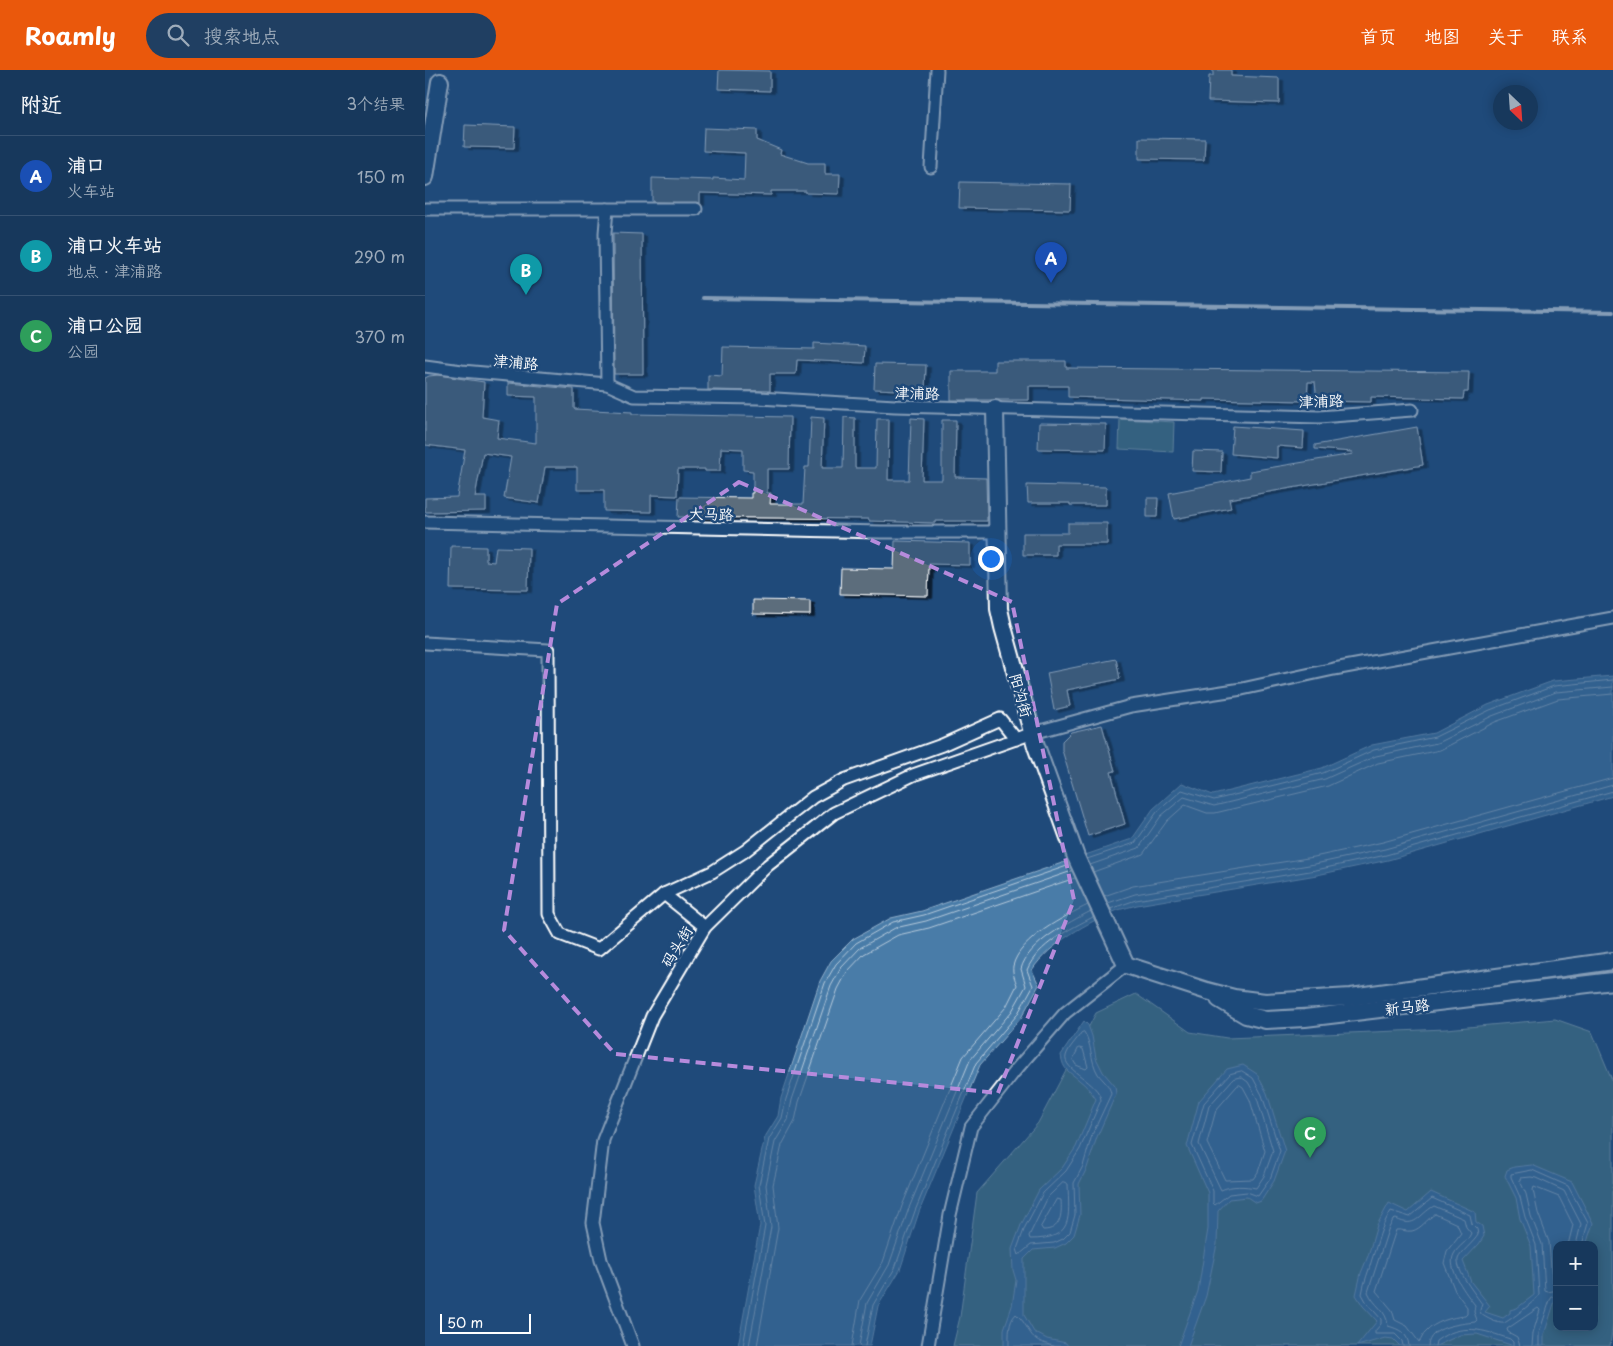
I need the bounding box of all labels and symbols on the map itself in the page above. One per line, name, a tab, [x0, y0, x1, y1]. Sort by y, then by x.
north arrow	[1493, 85, 1538, 130]
pin: A	[1035, 242, 1067, 283]
pin: B	[510, 254, 542, 295]
street label: 津浦路	[493, 348, 539, 374]
street label: 津浦路	[894, 380, 940, 404]
street label: 津浦路	[1298, 388, 1344, 412]
street label: 大马路	[688, 501, 734, 525]
your location	[978, 546, 1004, 572]
street label: 阳沟街	[1005, 670, 1039, 720]
street label: 码头街	[655, 921, 697, 971]
street label: 新马路	[1383, 992, 1431, 1020]
pin: C	[1294, 1117, 1326, 1158]
scale bar	[440, 1311, 531, 1334]

